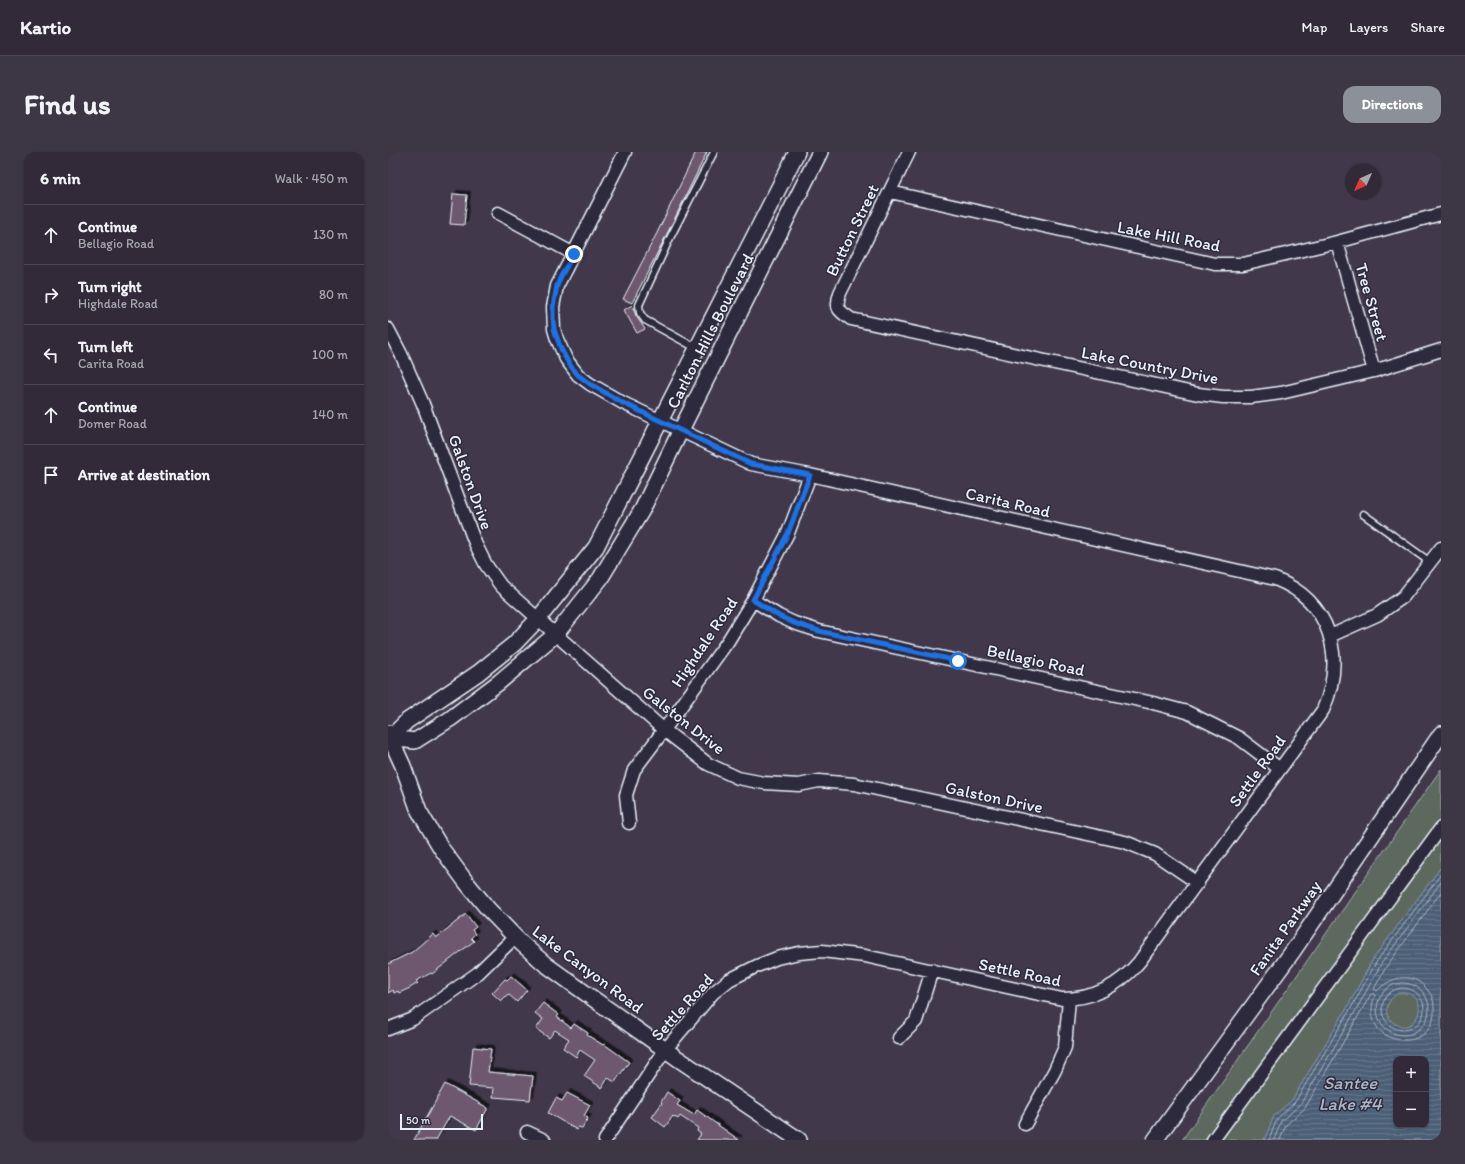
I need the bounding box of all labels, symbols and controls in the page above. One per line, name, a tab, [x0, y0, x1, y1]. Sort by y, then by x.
text: Kartio	[20, 16, 71, 39]
text: Map	[1302, 19, 1327, 36]
text: Layers	[1349, 19, 1388, 36]
text: Share	[1410, 19, 1445, 36]
button: Directions	[1343, 86, 1441, 123]
text: Find us	[24, 87, 111, 121]
north arrow	[1345, 164, 1381, 200]
text: 6 min	[40, 168, 81, 188]
text: Walk · 450 m	[275, 171, 348, 186]
street label: Button Street	[821, 181, 883, 279]
street label: Lake Hill Road	[1116, 216, 1223, 256]
text: Continue	[78, 218, 137, 236]
icon: ahead	[40, 224, 62, 246]
text: 130 m	[313, 227, 348, 242]
text: Bellagio Road	[78, 236, 154, 251]
route end	[565, 245, 583, 263]
street label: Carlton Hills Boulevard	[662, 250, 758, 412]
street label: Tree Street	[1351, 261, 1393, 343]
text: Turn right	[78, 278, 142, 296]
icon: right	[40, 284, 62, 306]
text: 80 m	[319, 287, 348, 302]
text: Highdale Road	[78, 296, 158, 311]
text: Turn left	[78, 338, 133, 356]
street label: Lake Country Drive	[1080, 342, 1220, 388]
icon: left	[40, 344, 62, 366]
text: 100 m	[312, 347, 348, 362]
text: Carita Road	[78, 356, 144, 371]
text: Continue	[78, 398, 137, 416]
icon: ahead	[40, 404, 62, 426]
text: 140 m	[312, 407, 348, 422]
text: Domer Road	[78, 416, 147, 431]
street label: Galston Drive	[445, 432, 497, 532]
icon: arrive	[40, 464, 62, 486]
text: Arrive at destination	[78, 466, 210, 484]
street label: Carita Road	[964, 483, 1053, 522]
street label: Highdale Road	[667, 593, 741, 691]
street label: Bellagio Road	[985, 640, 1087, 680]
route start	[949, 652, 967, 670]
street label: Galston Drive	[639, 682, 729, 758]
street label: Settle Road	[1224, 731, 1290, 811]
street label: Galston Drive	[943, 777, 1045, 817]
street label: Fanita Parkway	[1245, 877, 1325, 979]
street label: Lake Canyon Road	[528, 921, 648, 1017]
street label: Settle Road	[977, 954, 1063, 990]
street label: Settle Road	[647, 969, 717, 1045]
map controls	[1393, 1056, 1429, 1128]
button: +	[1393, 1056, 1429, 1092]
water label: Santee Lake #4	[1319, 1072, 1383, 1115]
button: −	[1393, 1092, 1429, 1128]
scale bar	[400, 1112, 483, 1131]
text: 50 m	[406, 1114, 430, 1127]

